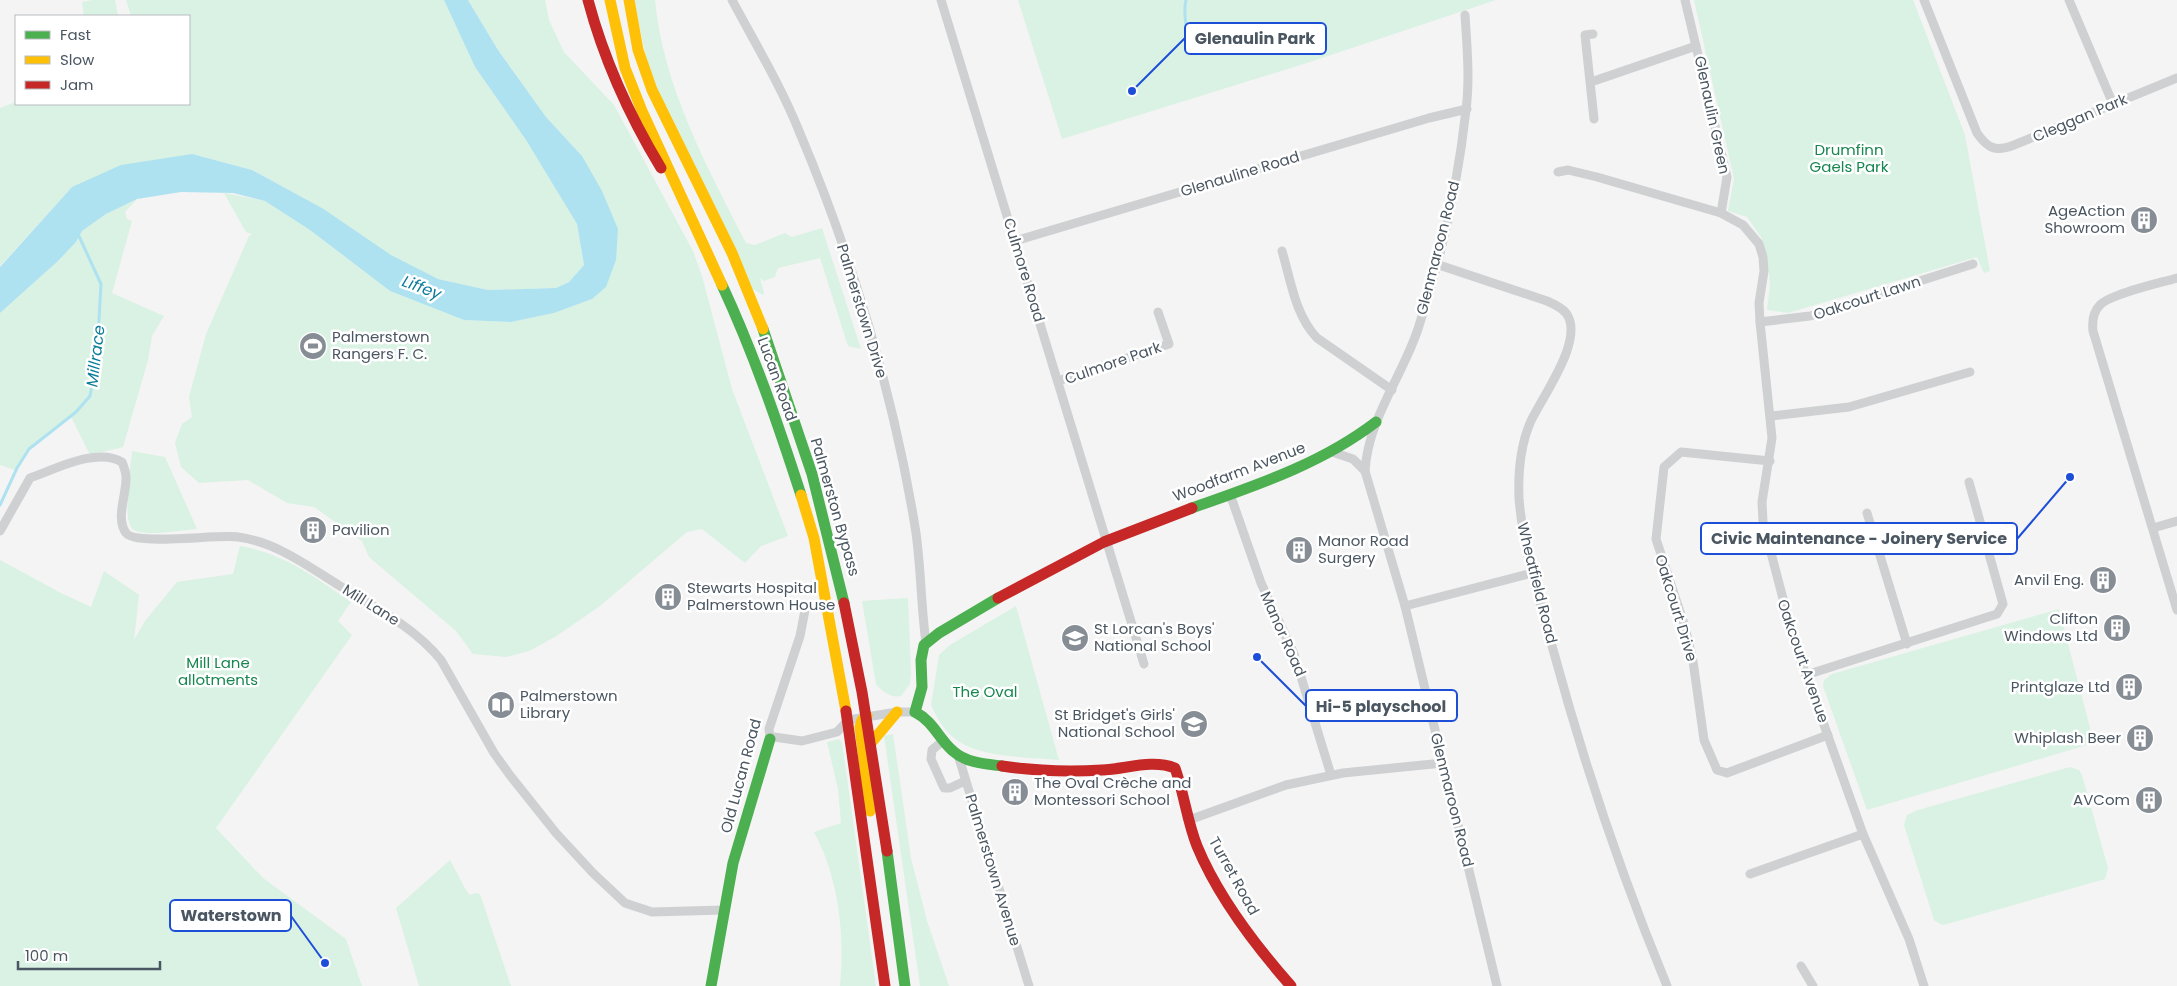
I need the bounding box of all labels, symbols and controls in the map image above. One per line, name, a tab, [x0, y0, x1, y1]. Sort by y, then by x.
legend	[15, 15, 190, 105]
callout: Glenaulin Park	[1185, 23, 1326, 54]
text: Fast	[60, 24, 91, 45]
text: Glenaulin Park	[1195, 27, 1315, 50]
text: Slow	[60, 49, 95, 70]
street label: Glenaulin Green	[1690, 54, 1735, 176]
text: Jam	[60, 74, 94, 95]
street label: Cleggan Park	[2029, 88, 2131, 147]
park label: Drumfinn Gaels Park	[1810, 139, 1889, 177]
street label: Glenauline Road	[1178, 145, 1302, 202]
street label: Glenmaroon Road	[1411, 179, 1464, 317]
place label: AgeAction Showroom	[2044, 200, 2125, 238]
building icon: AgeAction Showroom	[2129, 205, 2159, 235]
street label: Culmore Road	[999, 215, 1050, 324]
street label: Palmerstown Drive	[832, 241, 893, 381]
water label: Liffey	[399, 270, 446, 306]
street label: Oakcourt Lawn	[1811, 270, 1923, 325]
water label: Millrace	[80, 324, 111, 388]
place label: Palmerstown Rangers F. C.	[332, 326, 430, 364]
sports icon: Palmerstown Rangers F. C.	[298, 331, 328, 361]
street label: Lucan Road	[753, 334, 802, 424]
street label: Culmore Park	[1062, 336, 1164, 389]
street label: Palmerston Bypass	[806, 435, 865, 579]
street label: Woodfarm Avenue	[1170, 437, 1308, 506]
building icon: Pavilion	[298, 515, 328, 545]
place label: Pavilion	[332, 519, 390, 540]
street label: Wheatfield Road	[1512, 520, 1563, 646]
callout: Civic Maintenance - Joinery Service	[1701, 523, 2017, 554]
text: Civic Maintenance - Joinery Service	[1711, 527, 2007, 550]
place label: Manor Road Surgery	[1318, 530, 1409, 568]
building icon: Manor Road Surgery	[1284, 535, 1314, 565]
street label: Oakcourt Drive	[1650, 552, 1703, 664]
building icon: Anvil Eng.	[2088, 565, 2118, 595]
place label: Anvil Eng.	[2014, 569, 2084, 590]
place label: Stewarts Hospital Palmerstown House	[687, 577, 835, 615]
street label: Mill Lane	[339, 579, 404, 630]
building icon: Stewarts Hospital Palmerstown House	[653, 582, 683, 612]
street label: Manor Road	[1255, 588, 1312, 680]
street label: Oakcourt Avenue	[1772, 596, 1834, 725]
place label: Clifton Windows Ltd	[2004, 608, 2098, 646]
building icon: Clifton Windows Ltd	[2102, 613, 2132, 643]
place label: St Lorcan's Boys' National School	[1094, 618, 1214, 656]
school or university icon: St Lorcan's Boys' National School	[1060, 623, 1090, 653]
park label: Mill Lane allotments	[178, 652, 258, 690]
building icon: Printglaze Ltd	[2114, 672, 2144, 702]
place label: Printglaze Ltd	[2011, 676, 2110, 697]
park label: The Oval	[952, 681, 1018, 702]
place label: Palmerstown Library	[520, 685, 618, 723]
library icon: Palmerstown Library	[486, 690, 516, 720]
callout: Hi-5 playschool	[1306, 690, 1457, 721]
text: Hi-5 playschool	[1316, 695, 1446, 718]
place label: St Bridget's Girls' National School	[1054, 704, 1175, 742]
school or university icon: St Bridget's Girls' National School	[1179, 709, 1209, 739]
street label: Old Lucan Road	[715, 716, 766, 835]
building icon: Whiplash Beer	[2125, 723, 2155, 753]
place label: Whiplash Beer	[2014, 727, 2121, 748]
street label: Glenmaroon Road	[1426, 731, 1479, 869]
place label: The Oval Crèche and Montessori School	[1034, 772, 1191, 810]
building icon: The Oval Crèche and Montessori School	[1000, 777, 1030, 807]
building icon: AVCom	[2134, 785, 2164, 815]
place label: AVCom	[2073, 789, 2130, 810]
street label: Palmerstown Avenue	[960, 791, 1027, 948]
street label: Turret Road	[1204, 833, 1265, 919]
callout: Waterstown	[170, 900, 291, 931]
text: Waterstown	[180, 904, 282, 927]
scale bar	[18, 938, 160, 970]
text: 100 m	[25, 945, 68, 966]

